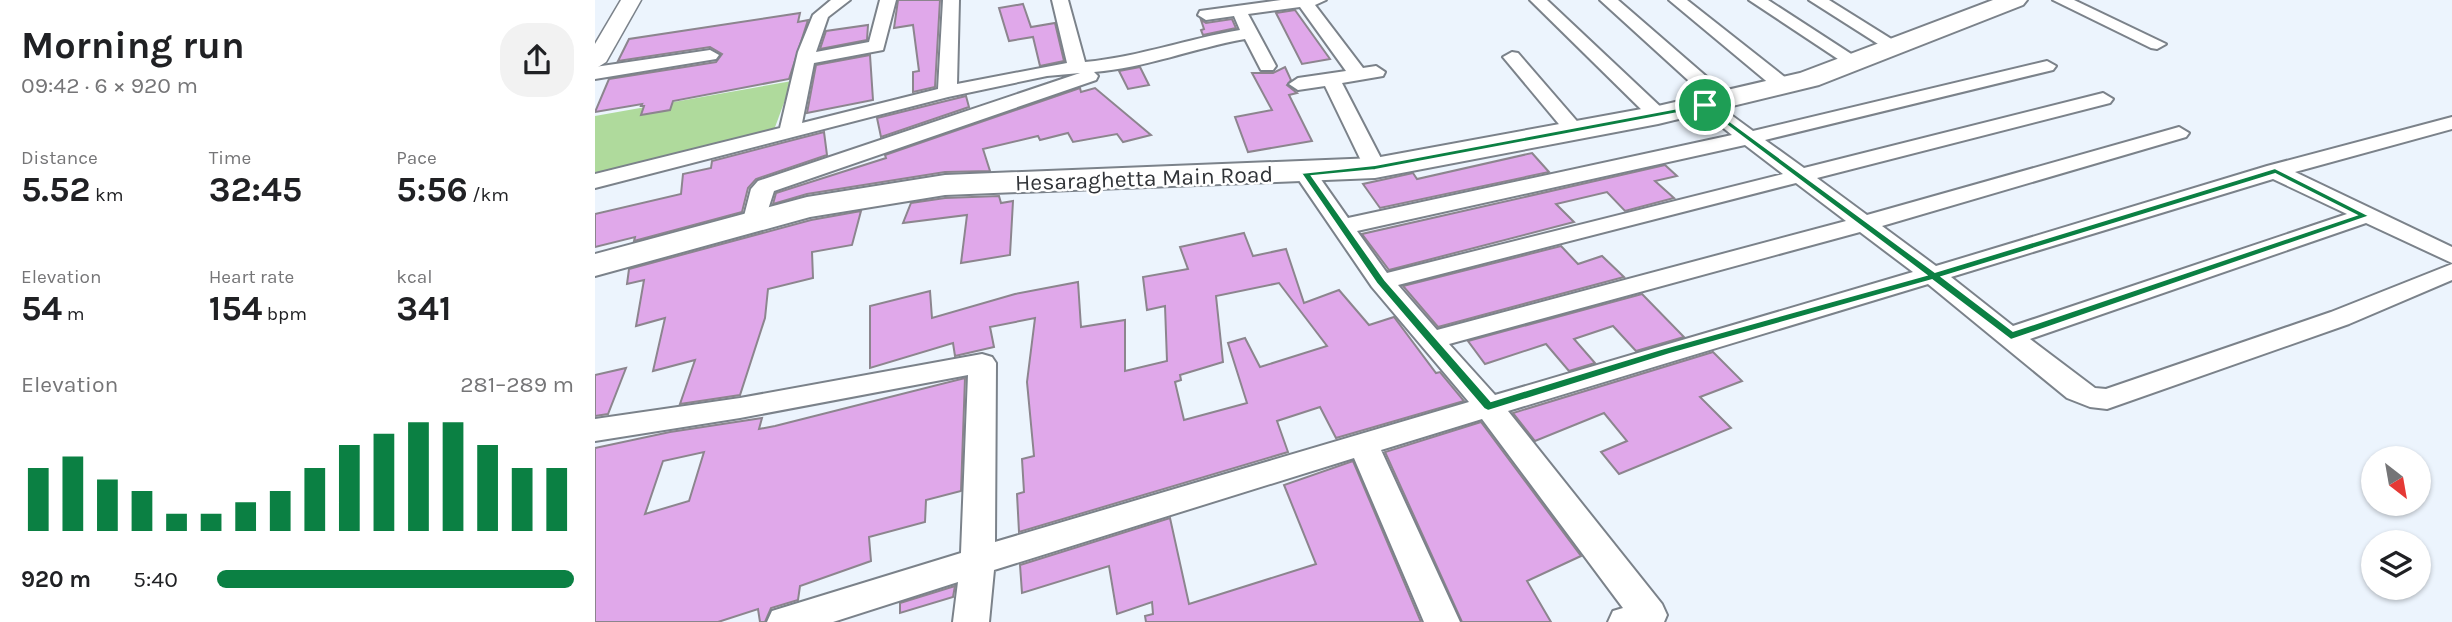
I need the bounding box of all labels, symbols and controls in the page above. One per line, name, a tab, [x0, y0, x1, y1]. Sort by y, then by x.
text: Morning run	[21, 23, 245, 68]
button: share	[500, 23, 574, 97]
text: 09:42 · 6 × 920 m	[21, 72, 198, 99]
pin	[1675, 75, 1735, 135]
icon: arrive	[1686, 86, 1724, 124]
text: Distance	[21, 147, 98, 169]
text: Time	[209, 147, 251, 169]
text: Pace	[396, 147, 437, 169]
street label: Hesaraghetta Main Road	[1014, 161, 1274, 196]
text: 5.52	[21, 169, 90, 210]
text: 32:45	[209, 169, 302, 210]
text: 5:56	[396, 169, 468, 210]
text: km	[90, 184, 123, 206]
text: /km	[468, 184, 509, 206]
text: Elevation	[21, 266, 101, 288]
text: Heart rate	[209, 266, 294, 288]
text: kcal	[396, 266, 433, 288]
text: 54	[21, 288, 62, 329]
text: 154	[209, 288, 262, 329]
text: 341	[396, 288, 451, 329]
text: m	[62, 303, 85, 325]
text: bpm	[262, 303, 307, 325]
text: Elevation	[21, 371, 118, 398]
text: 281–289 m	[460, 371, 574, 398]
north arrow	[2361, 446, 2431, 516]
map controls	[2361, 446, 2431, 600]
button: layers	[2361, 530, 2431, 600]
text: 920 m	[21, 566, 91, 593]
text: 5:40	[133, 566, 178, 593]

